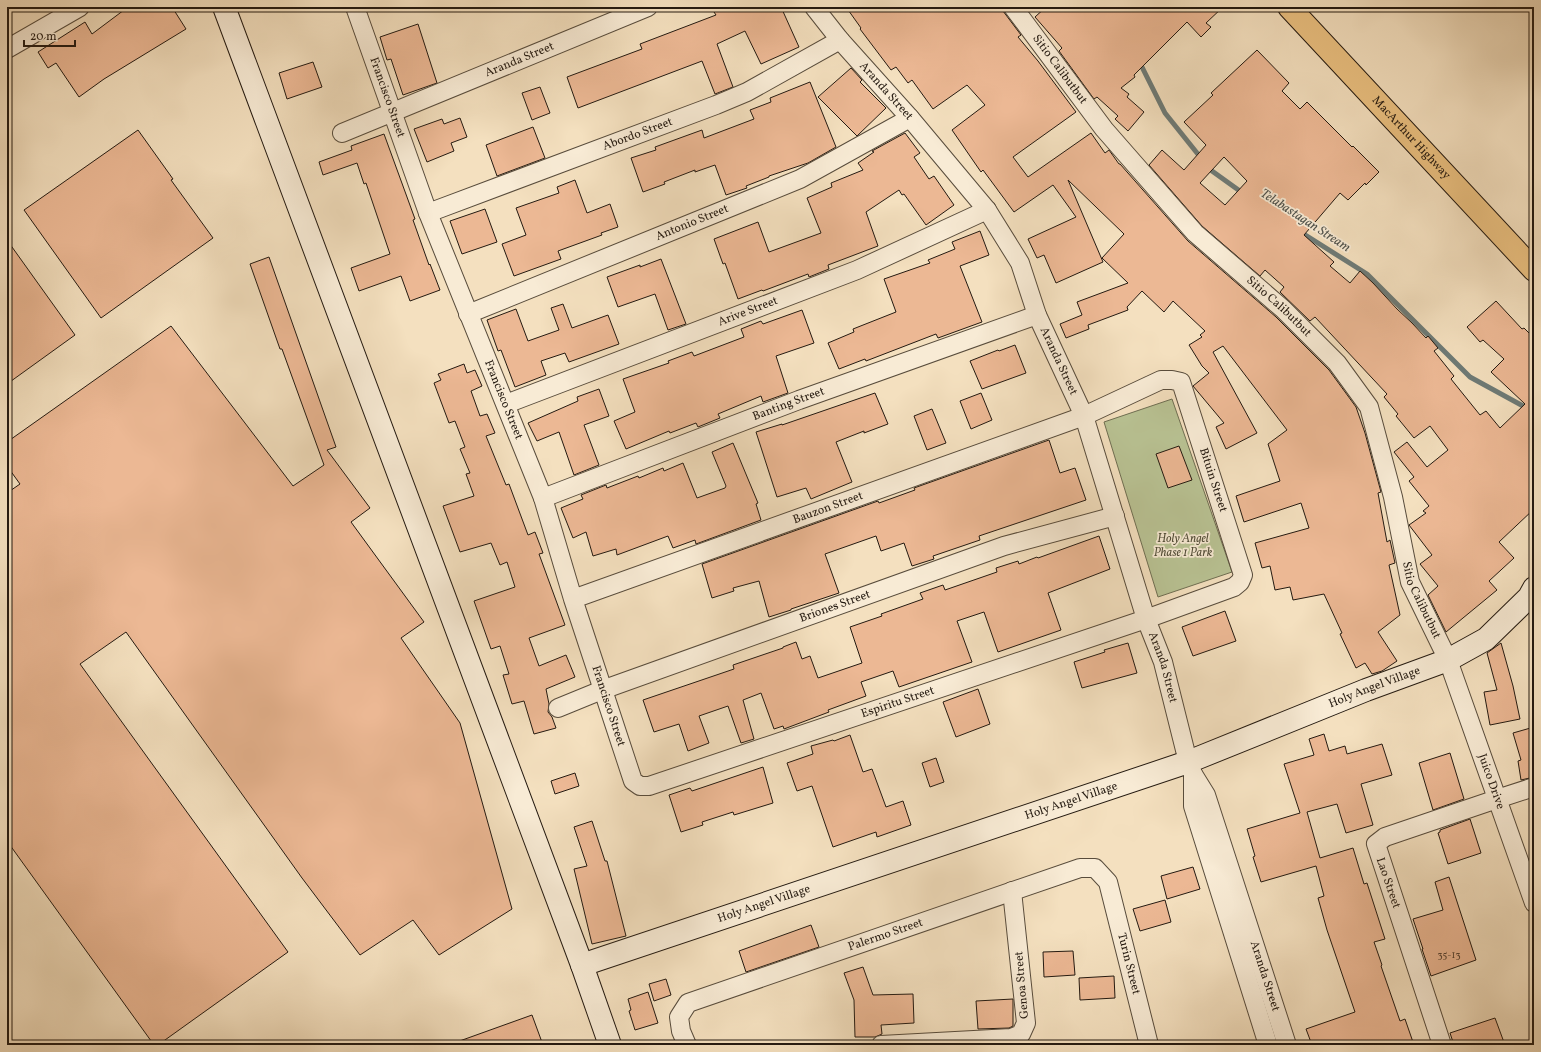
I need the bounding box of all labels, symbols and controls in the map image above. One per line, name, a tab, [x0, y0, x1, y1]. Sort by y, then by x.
scale bar	[24, 22, 75, 48]
text: 20 m	[30, 29, 57, 45]
street label: Sitio Calibutbut	[1028, 31, 1091, 108]
street label: Aranda Street	[483, 39, 556, 81]
street label: Francisco Street	[365, 55, 409, 140]
street label: Aranda Street	[856, 59, 917, 124]
street label: MacArthur Highway	[1368, 93, 1454, 184]
street label: Abordo Street	[601, 114, 675, 155]
water label: Telabastagan Stream	[1256, 185, 1354, 257]
street label: Antonio Street	[653, 201, 731, 245]
street label: Sitio Calibutbut	[1243, 273, 1315, 341]
street label: Arive Street	[716, 293, 780, 330]
street label: Aranda Street	[1036, 325, 1081, 398]
street label: Francisco Street	[480, 358, 527, 442]
street label: Banting Street	[750, 383, 827, 425]
street label: Bituin Street	[1195, 446, 1231, 514]
street label: Bauzon Street	[791, 488, 865, 528]
park label: Holy Angel Phase 1 Park	[1154, 531, 1213, 561]
street label: Sitio Calibutbut	[1398, 560, 1444, 641]
street label: Briones Street	[797, 586, 873, 627]
street label: Aranda Street	[1144, 630, 1181, 705]
street label: Holy Angel Village	[1326, 663, 1423, 712]
street label: Francisco Street	[587, 664, 629, 749]
street label: Espiritu Street	[859, 683, 937, 722]
street label: Juico Drive	[1474, 752, 1508, 812]
street label: Holy Angel Village	[1023, 778, 1120, 824]
street label: Lao Street	[1372, 855, 1404, 911]
street label: Holy Angel Village	[716, 881, 813, 927]
street label: Palermo Street	[846, 915, 925, 955]
street label: Turin Street	[1113, 931, 1144, 996]
street label: Aranda Street	[1246, 939, 1284, 1013]
house number: 35-13	[1437, 948, 1461, 962]
street label: Genoa Street	[1011, 951, 1033, 1019]

